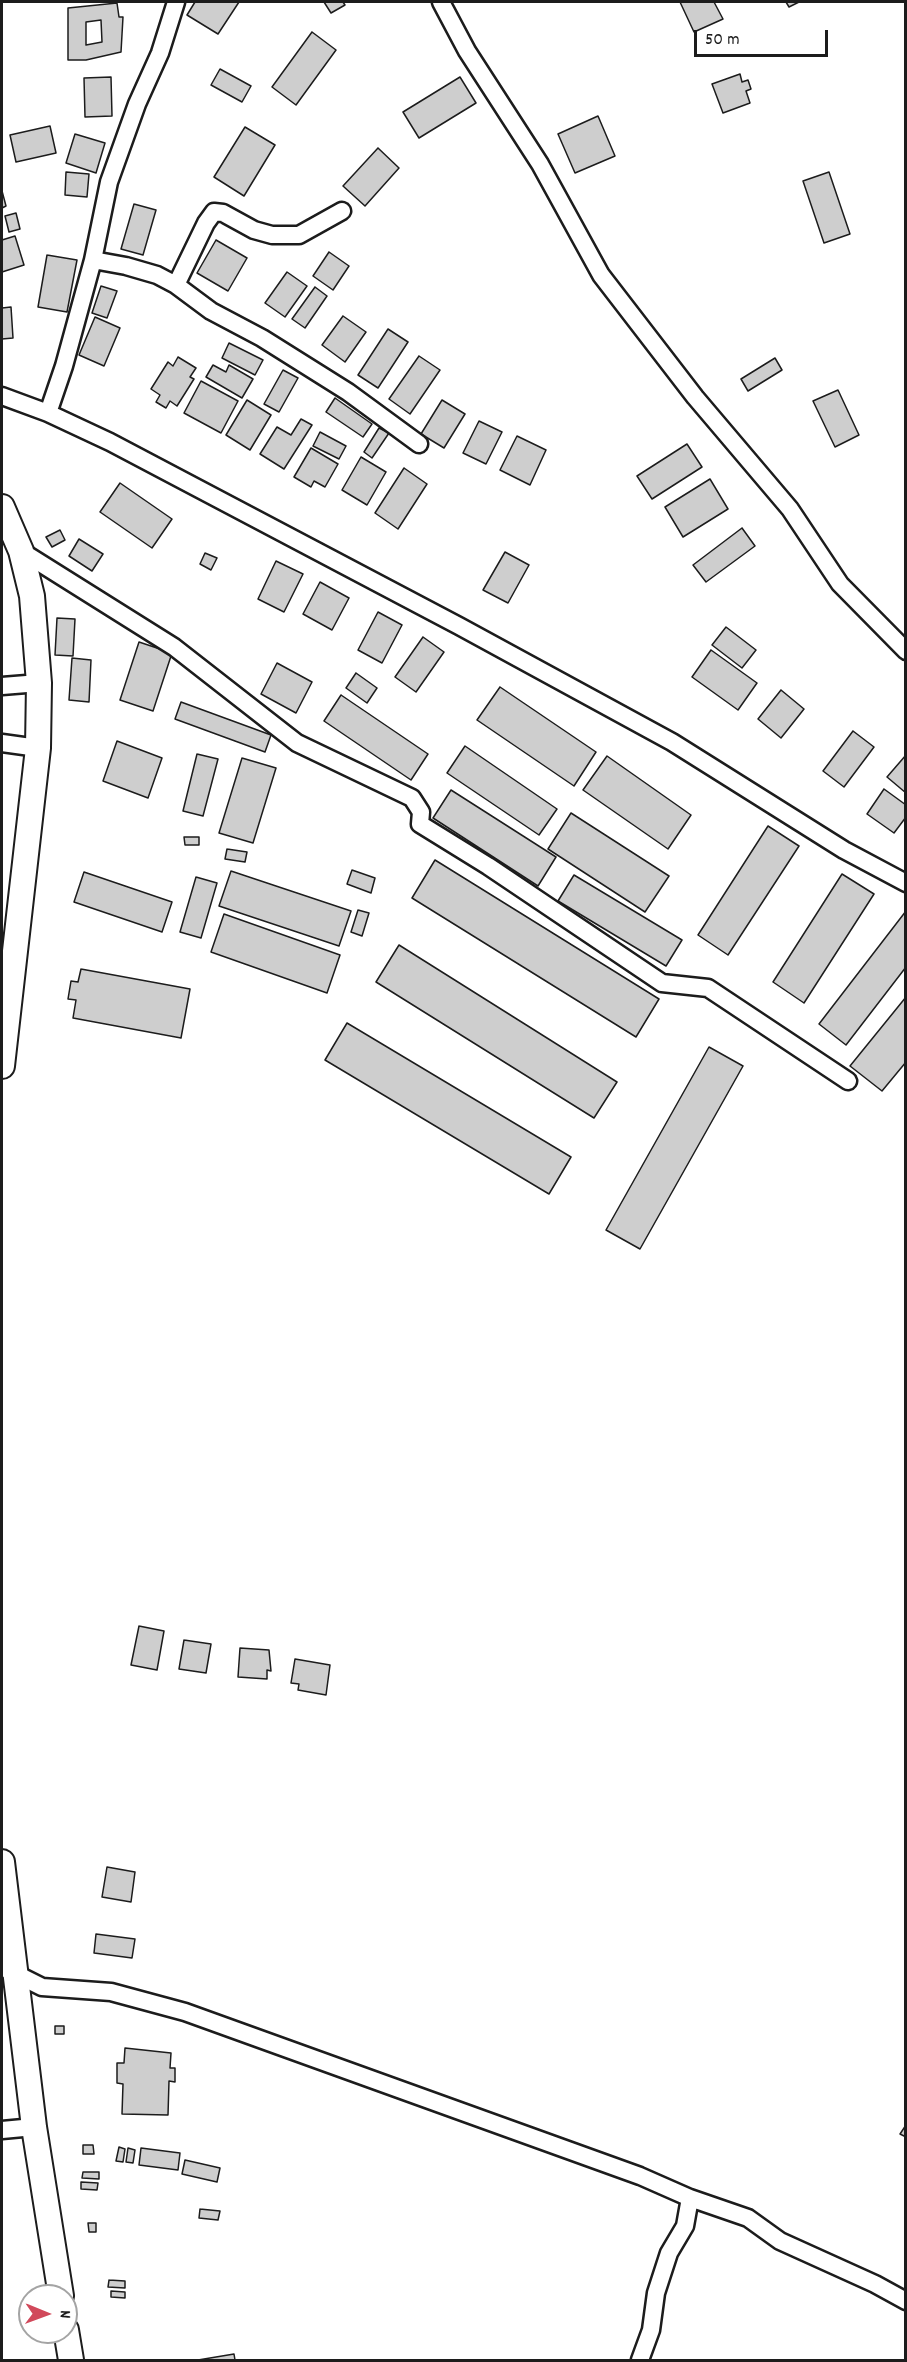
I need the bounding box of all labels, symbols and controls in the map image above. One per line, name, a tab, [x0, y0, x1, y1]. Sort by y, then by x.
scale bar	[697, 18, 830, 56]
text: 50 m	[705, 28, 740, 53]
north arrow	[18, 2284, 78, 2344]
text: N	[53, 2310, 76, 2318]

